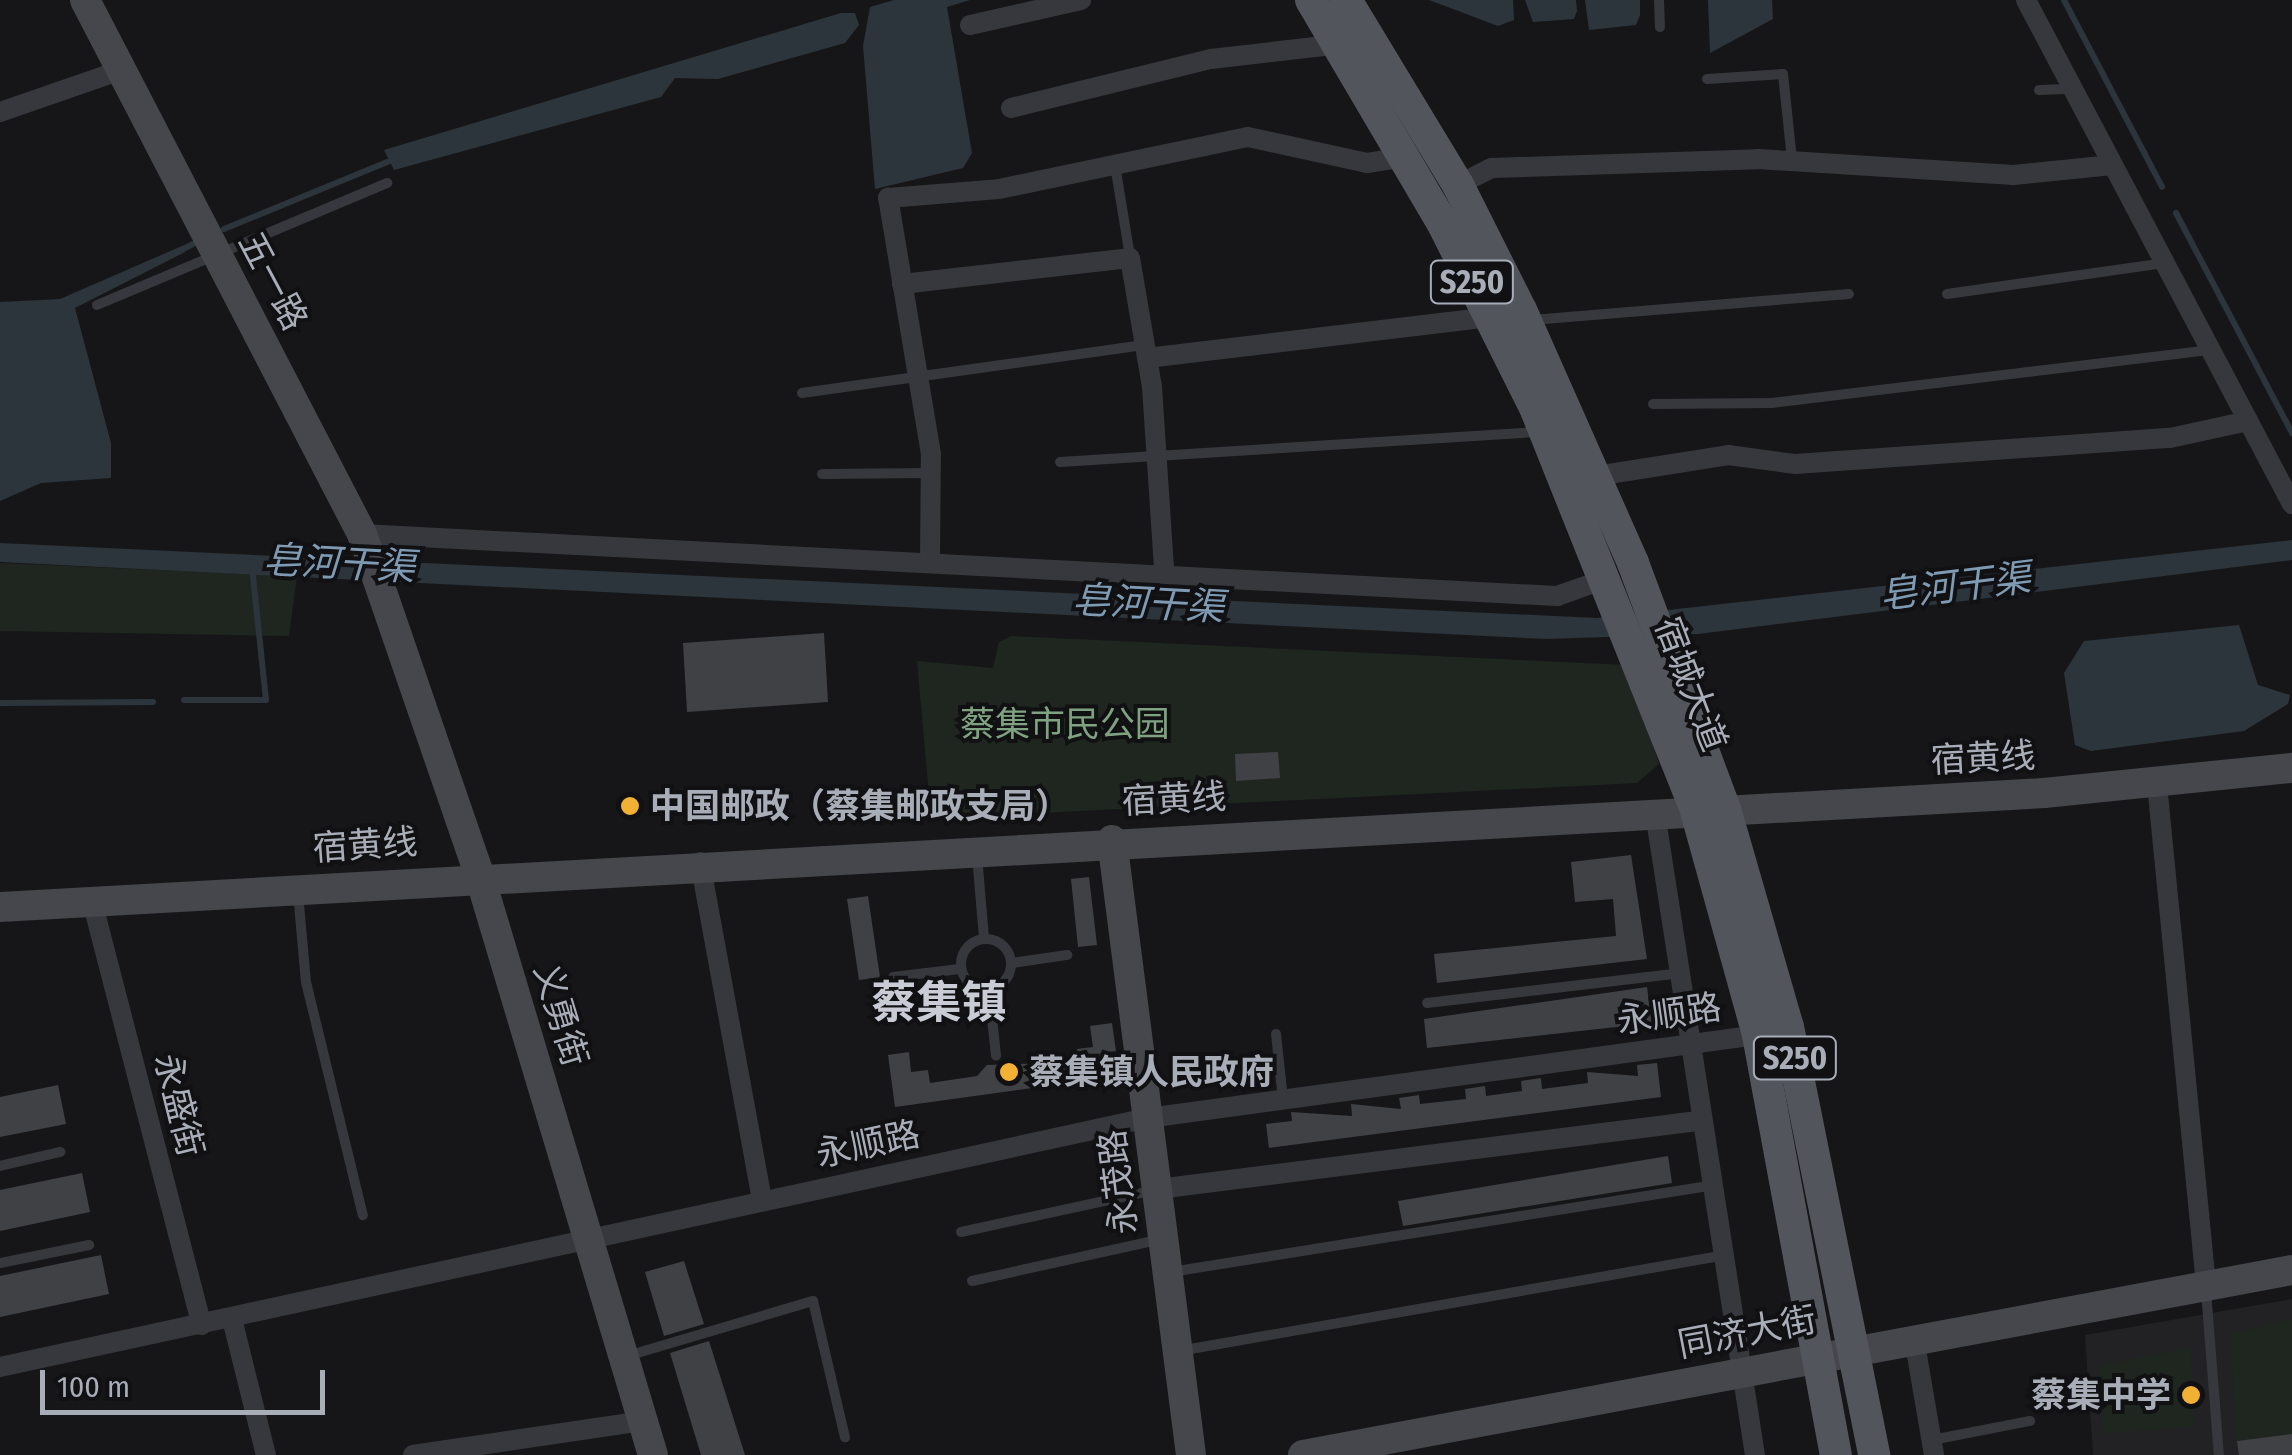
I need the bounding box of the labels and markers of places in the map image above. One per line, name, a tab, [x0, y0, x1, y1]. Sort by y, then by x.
place label: 中国邮政（蔡集邮政支局）	[650, 785, 1070, 827]
marker: 中国邮政（蔡集邮政支局）	[619, 795, 641, 817]
place label: 蔡集镇人民政府	[1029, 1051, 1274, 1093]
marker: 蔡集镇人民政府	[998, 1061, 1020, 1083]
place label: 蔡集中学	[2031, 1374, 2171, 1416]
marker: 蔡集中学	[2180, 1384, 2202, 1406]

